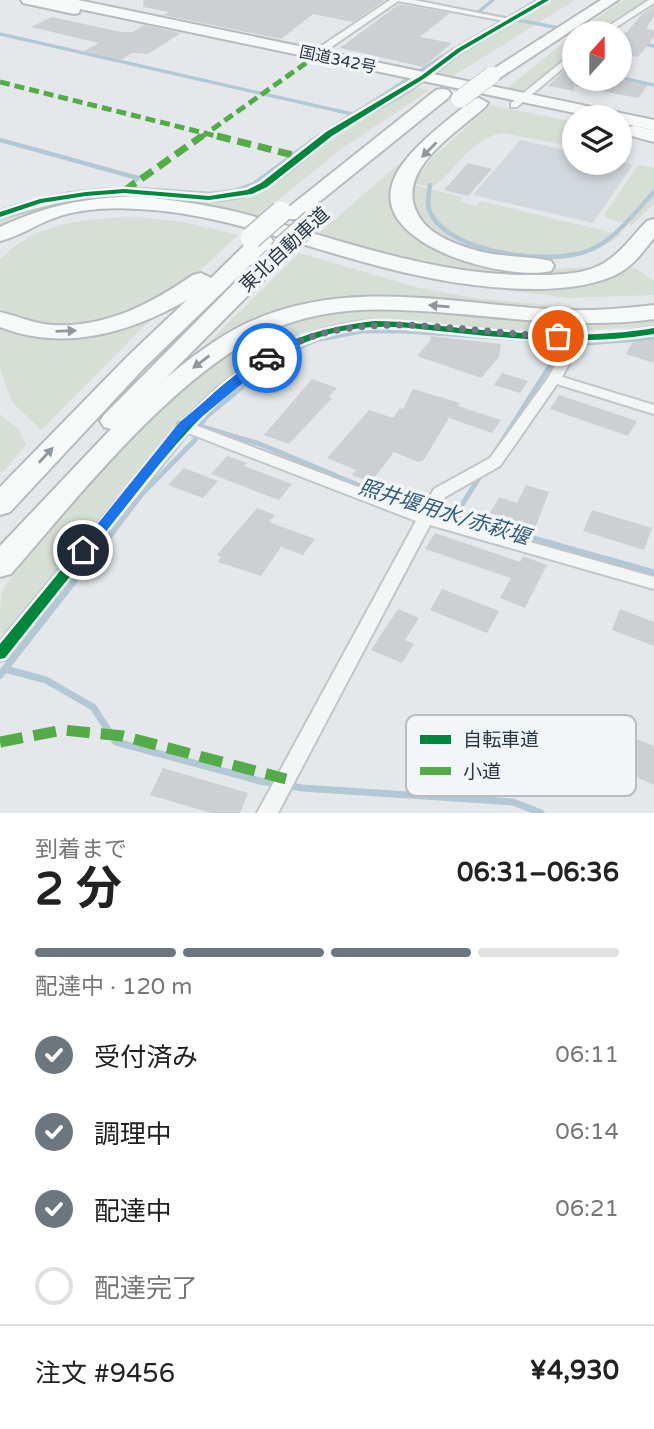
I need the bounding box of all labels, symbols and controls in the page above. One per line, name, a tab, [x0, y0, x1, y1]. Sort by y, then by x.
north arrow	[562, 21, 632, 91]
map controls	[562, 21, 632, 175]
street label: 国道342号	[297, 42, 378, 78]
button: layers	[562, 105, 632, 175]
one-way arrow	[421, 141, 438, 157]
street label: 東北自動車道	[235, 203, 334, 297]
one-way arrow	[428, 300, 450, 311]
pin	[528, 306, 588, 366]
icon: bag	[539, 317, 577, 355]
courier	[232, 323, 302, 393]
one-way arrow	[55, 326, 77, 337]
icon: car	[248, 339, 286, 377]
one-way arrow	[193, 355, 211, 370]
one-way arrow	[38, 446, 54, 464]
water label: 照井堰用水/赤萩堰	[355, 475, 536, 552]
pin	[53, 520, 113, 580]
icon: home	[64, 531, 102, 569]
legend	[406, 715, 636, 796]
text: 自転車道	[463, 729, 539, 751]
text: 小道	[463, 761, 501, 783]
text: 到着まで	[35, 836, 127, 864]
text: 06:31–06:36	[457, 857, 619, 888]
text: 2 分	[35, 862, 122, 917]
text: 配達中 · 120 m	[35, 973, 192, 1001]
icon: check	[35, 1036, 73, 1074]
text: 06:11	[555, 1041, 619, 1069]
text: 受付済み	[94, 1042, 198, 1073]
icon: check	[35, 1113, 73, 1151]
text: 06:14	[555, 1118, 619, 1146]
text: 調理中	[94, 1119, 172, 1150]
icon: check	[35, 1190, 73, 1228]
text: 06:21	[555, 1195, 619, 1223]
text: 配達中	[94, 1196, 172, 1227]
text: 配達完了	[94, 1273, 198, 1304]
text: ¥4,930	[530, 1355, 619, 1386]
text: 注文 #9456	[35, 1358, 175, 1389]

